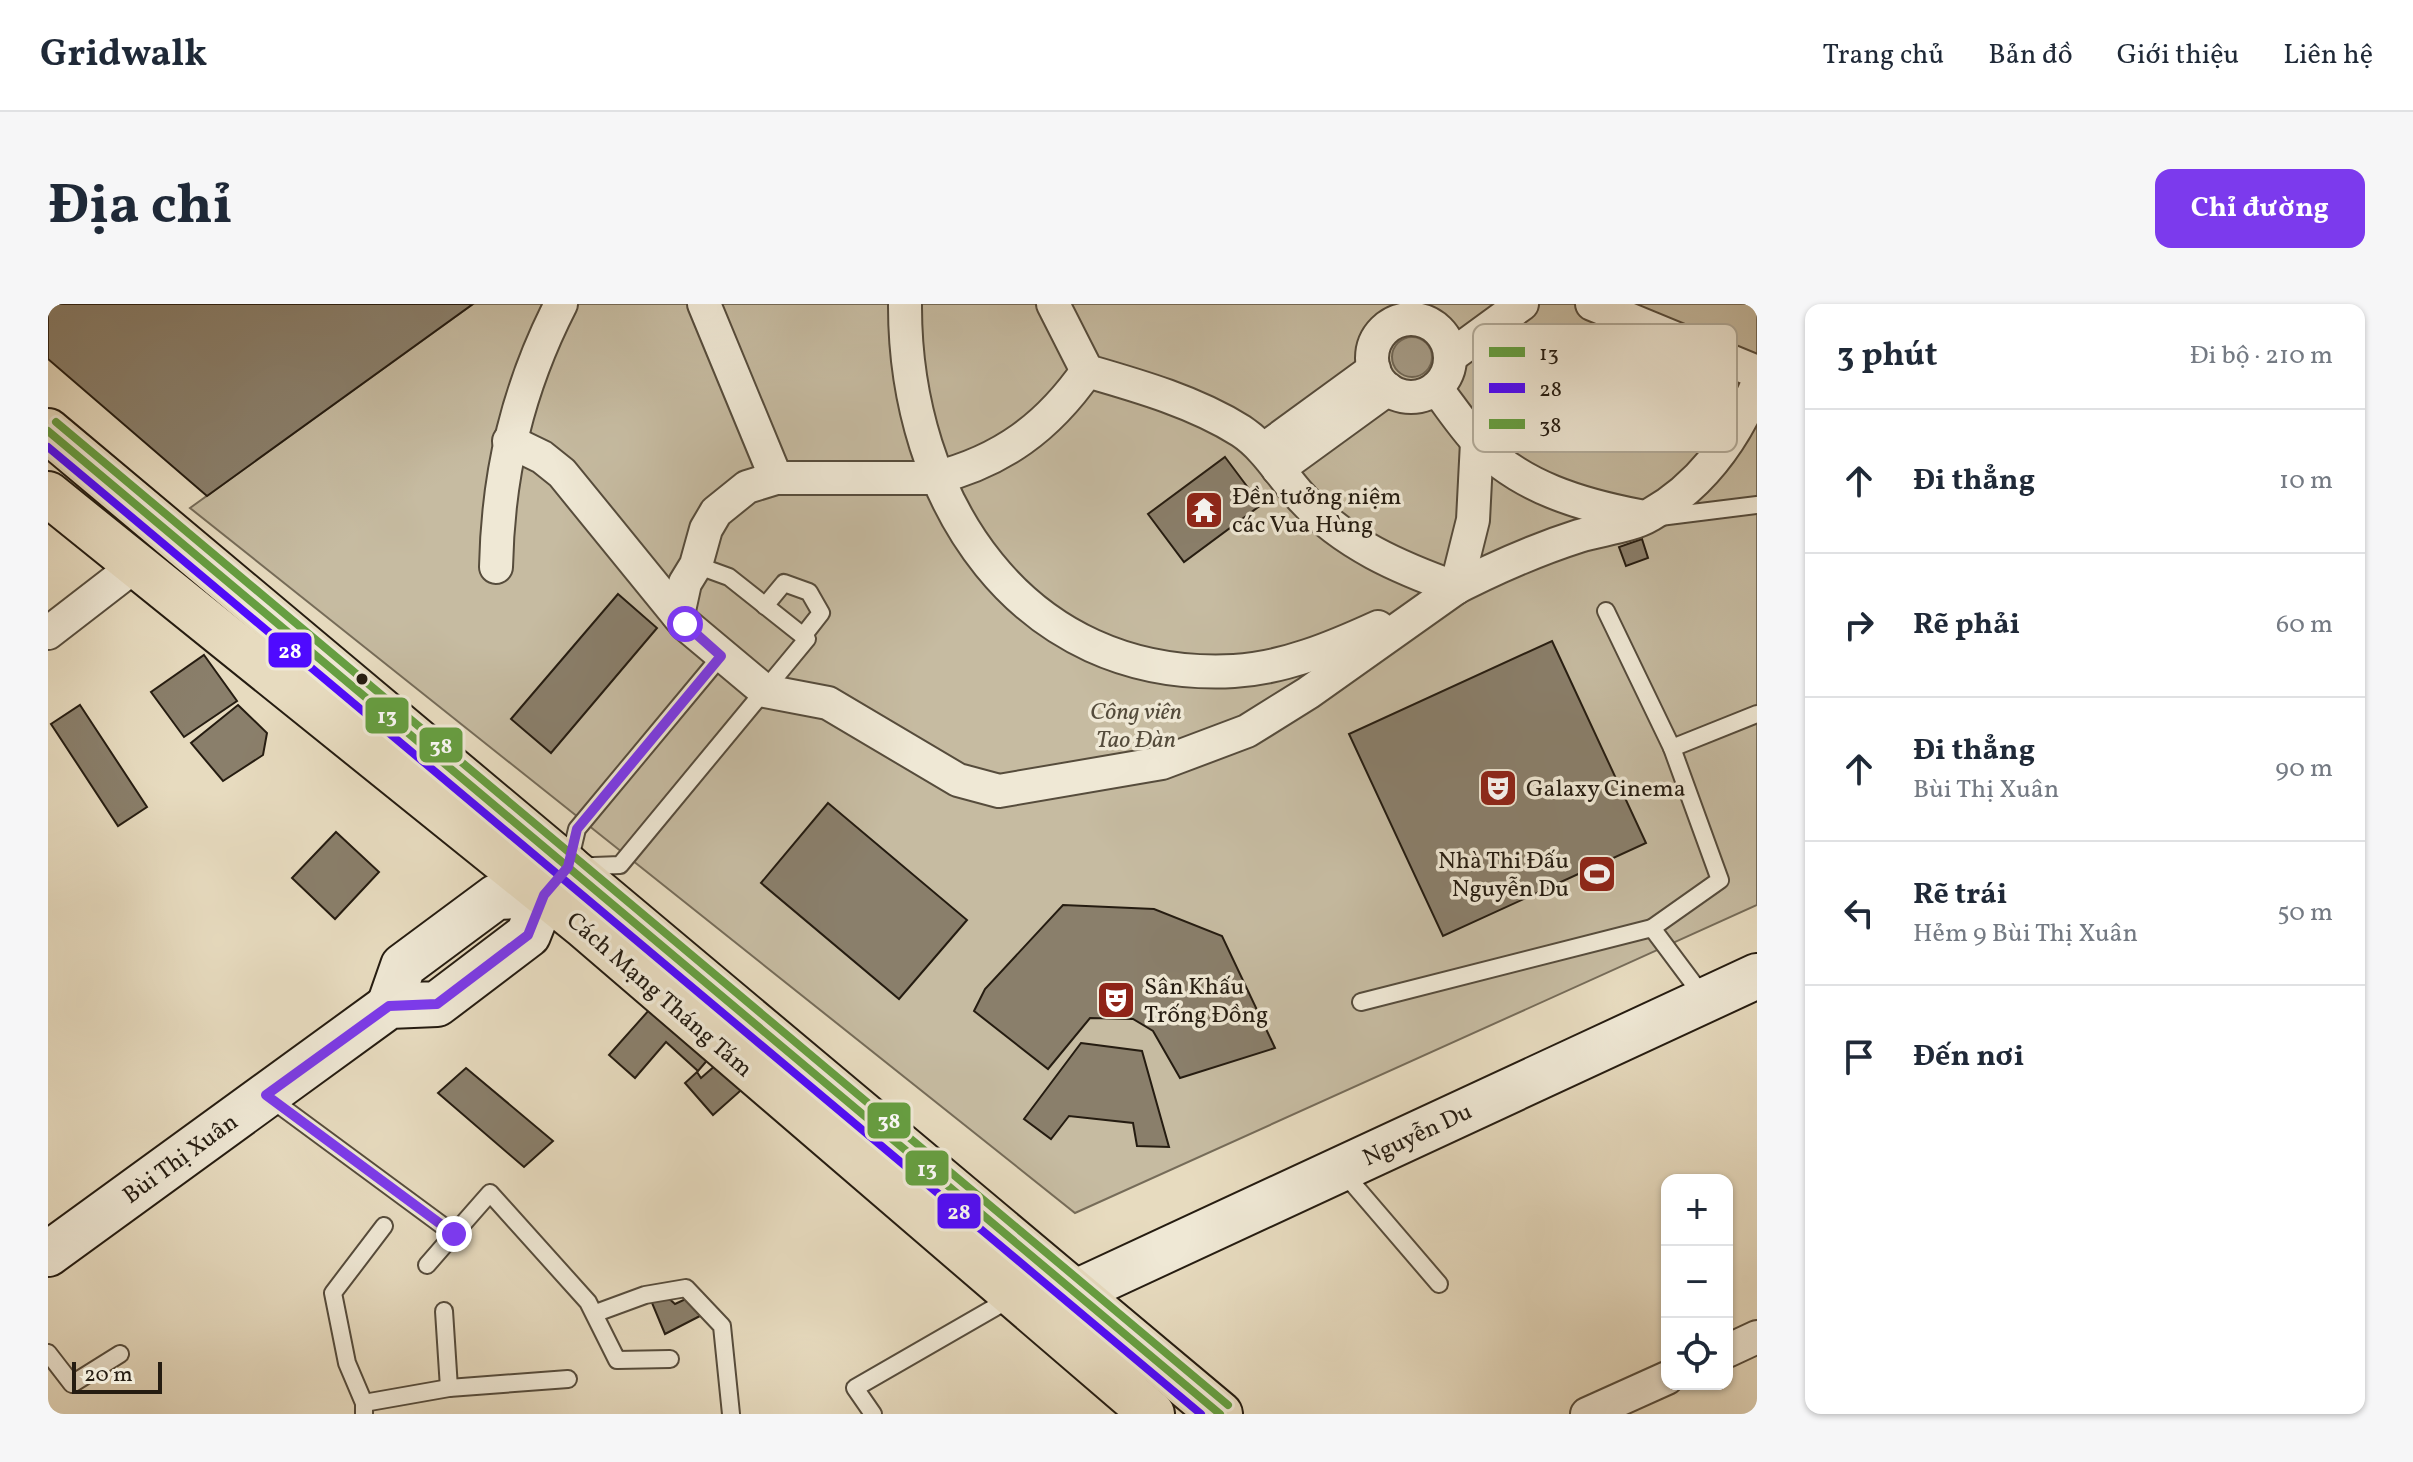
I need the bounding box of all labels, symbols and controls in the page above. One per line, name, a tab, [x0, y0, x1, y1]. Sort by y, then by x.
text: Gridwalk	[40, 29, 207, 82]
text: Trang chủ	[1822, 36, 1944, 75]
text: Bản đồ	[1988, 36, 2073, 75]
text: Giới thiệu	[2117, 36, 2239, 75]
text: Liên hệ	[2283, 36, 2373, 75]
text: Địa chỉ	[48, 169, 232, 247]
button: Chỉ đường	[2155, 169, 2365, 248]
legend	[1473, 324, 1737, 452]
text: 3 phút	[1837, 333, 1938, 380]
text: Đi bộ · 210 m	[2190, 338, 2333, 374]
text: 13	[1539, 339, 1559, 370]
text: 28	[1539, 375, 1562, 406]
text: 38	[1539, 411, 1561, 442]
icon: ahead	[1837, 459, 1881, 503]
text: Đi thẳng	[1913, 460, 2035, 502]
text: 10 m	[2279, 463, 2333, 499]
place label: Đền tưởng niệm các Vua Hùng	[1232, 481, 1402, 543]
temple icon: Đền tưởng niệm các Vua Hùng	[1183, 489, 1225, 531]
icon: right	[1837, 603, 1881, 647]
text: Rẽ phải	[1913, 604, 2020, 646]
route start	[667, 606, 703, 642]
text: 60 m	[2276, 607, 2333, 643]
line badge: 28	[267, 631, 313, 669]
text: 28	[278, 637, 302, 668]
unlabelled marker	[354, 671, 370, 687]
line badge: 13	[364, 696, 410, 735]
park label: Công viên Tao Đàn	[1090, 696, 1182, 758]
text: 13	[377, 702, 397, 733]
line badge: 38	[418, 726, 464, 764]
text: Đi thẳng	[1913, 730, 2035, 772]
text: 38	[429, 732, 453, 763]
icon: ahead	[1837, 747, 1881, 791]
text: 90 m	[2275, 751, 2333, 787]
theatre icon: Galaxy Cinema	[1477, 767, 1519, 809]
text: Bùi Thị Xuân	[1913, 772, 2059, 808]
place label: Galaxy Cinema	[1526, 773, 1686, 807]
place label: Nhà Thi Đấu Nguyễn Du	[1438, 845, 1569, 907]
sports icon: Nhà Thi Đấu Nguyễn Du	[1576, 853, 1618, 895]
text: Rẽ trái	[1913, 874, 2007, 916]
icon: left	[1837, 891, 1881, 935]
text: 50 m	[2277, 895, 2333, 931]
street label: Cách Mạng Tháng Tám	[558, 905, 759, 1086]
text: Hẻm 9 Bùi Thị Xuân	[1913, 916, 2138, 952]
place label: Sân Khấu Trống Đồng	[1144, 971, 1268, 1033]
theatre icon: Sân Khấu Trống Đồng	[1095, 979, 1137, 1021]
icon: arrive	[1837, 1035, 1881, 1079]
text: Đến nơi	[1913, 1036, 2024, 1078]
street label: Nguyễn Du	[1358, 1096, 1478, 1176]
line badge: 38	[866, 1101, 912, 1140]
street label: Bùi Thị Xuân	[117, 1106, 246, 1213]
text: 38	[877, 1107, 901, 1138]
line badge: 13	[904, 1149, 950, 1187]
text: 13	[917, 1155, 937, 1186]
map controls	[1661, 1174, 1733, 1390]
button: +	[1661, 1174, 1733, 1246]
line badge: 28	[936, 1192, 982, 1230]
text: 28	[947, 1198, 971, 1229]
route end	[436, 1216, 472, 1252]
button: −	[1661, 1246, 1733, 1318]
button: locate	[1661, 1318, 1733, 1390]
scale bar	[72, 1358, 162, 1394]
text: 20 m	[84, 1360, 133, 1391]

